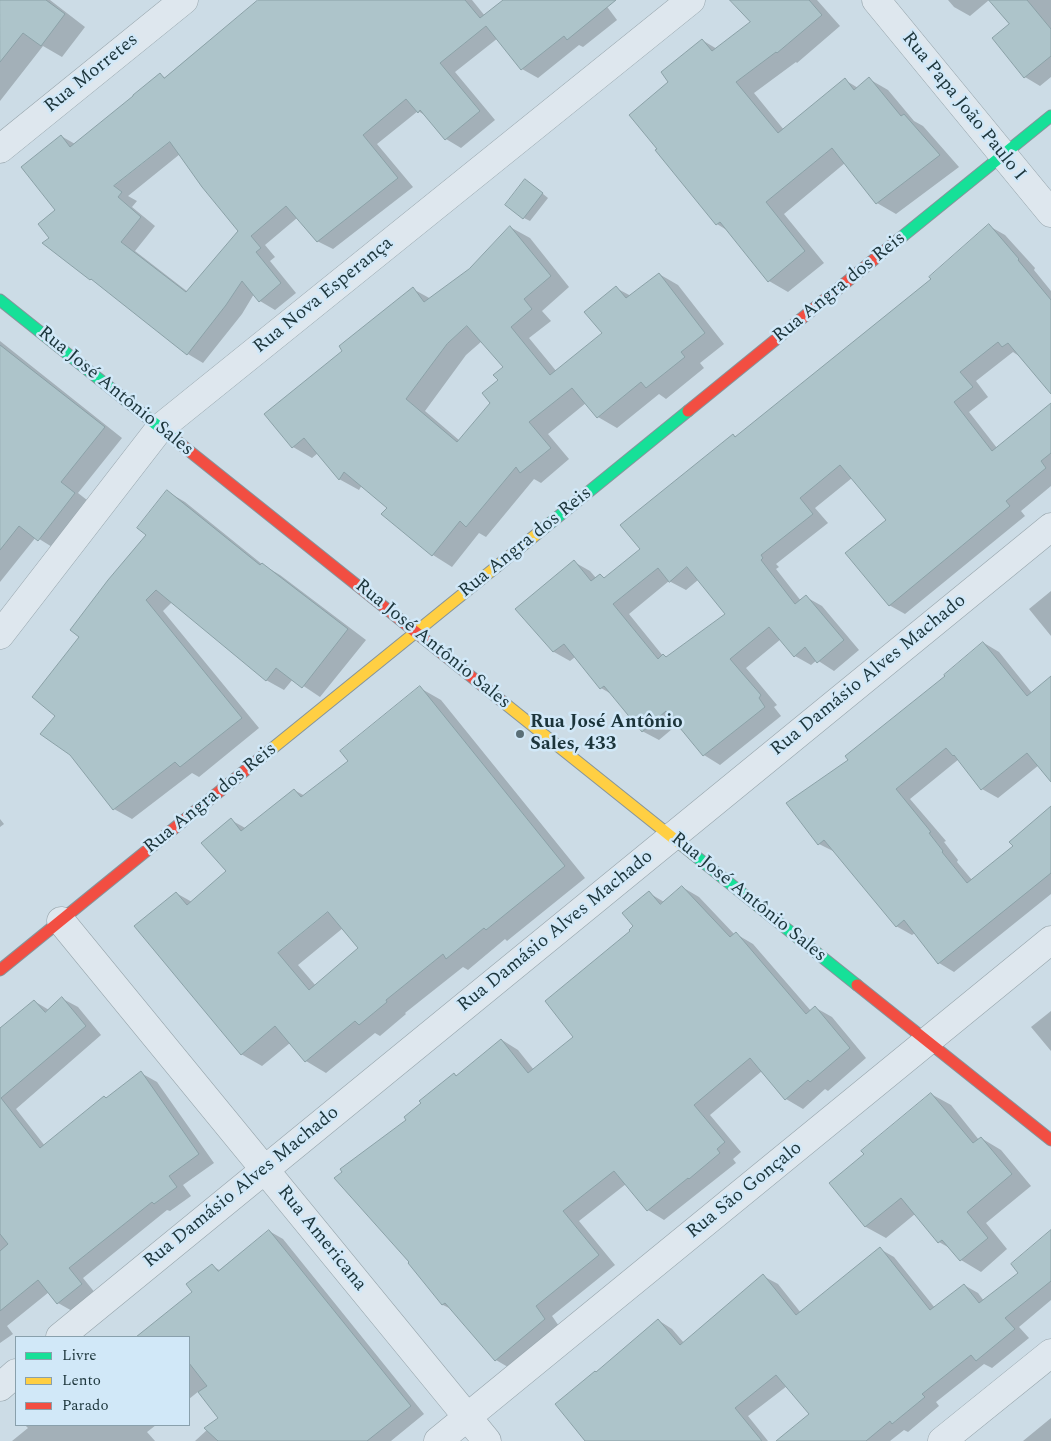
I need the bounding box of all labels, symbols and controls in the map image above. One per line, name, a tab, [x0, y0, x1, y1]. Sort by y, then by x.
street label: Rua Papa João Paulo I	[896, 28, 1030, 186]
street label: Rua Morretes	[40, 29, 144, 119]
street label: Rua Angra dos Reis	[769, 227, 911, 349]
street label: Rua Nova Esperança	[250, 233, 398, 359]
street label: Rua José Antônio Sales	[33, 322, 197, 462]
street label: Rua Angra dos Reis	[455, 482, 597, 604]
street label: Rua José Antônio Sales	[350, 575, 514, 715]
street label: Rua Damásio Alves Machado	[767, 590, 971, 762]
place label: Rua José Antônio Sales, 433	[530, 712, 683, 756]
marker: Rua José Antônio Sales, 433	[514, 728, 526, 740]
street label: Rua Angra dos Reis	[140, 738, 282, 860]
street label: Rua José Antônio Sales	[666, 828, 830, 968]
street label: Rua Damásio Alves Machado	[454, 846, 658, 1018]
street label: Rua Damásio Alves Machado	[140, 1102, 344, 1274]
street label: Rua São Gonçalo	[683, 1137, 807, 1245]
street label: Rua Americana	[271, 1182, 371, 1296]
legend	[15, 1336, 190, 1426]
text: Livre	[62, 1344, 97, 1367]
text: Lento	[62, 1369, 101, 1392]
text: Parado	[62, 1394, 109, 1417]

